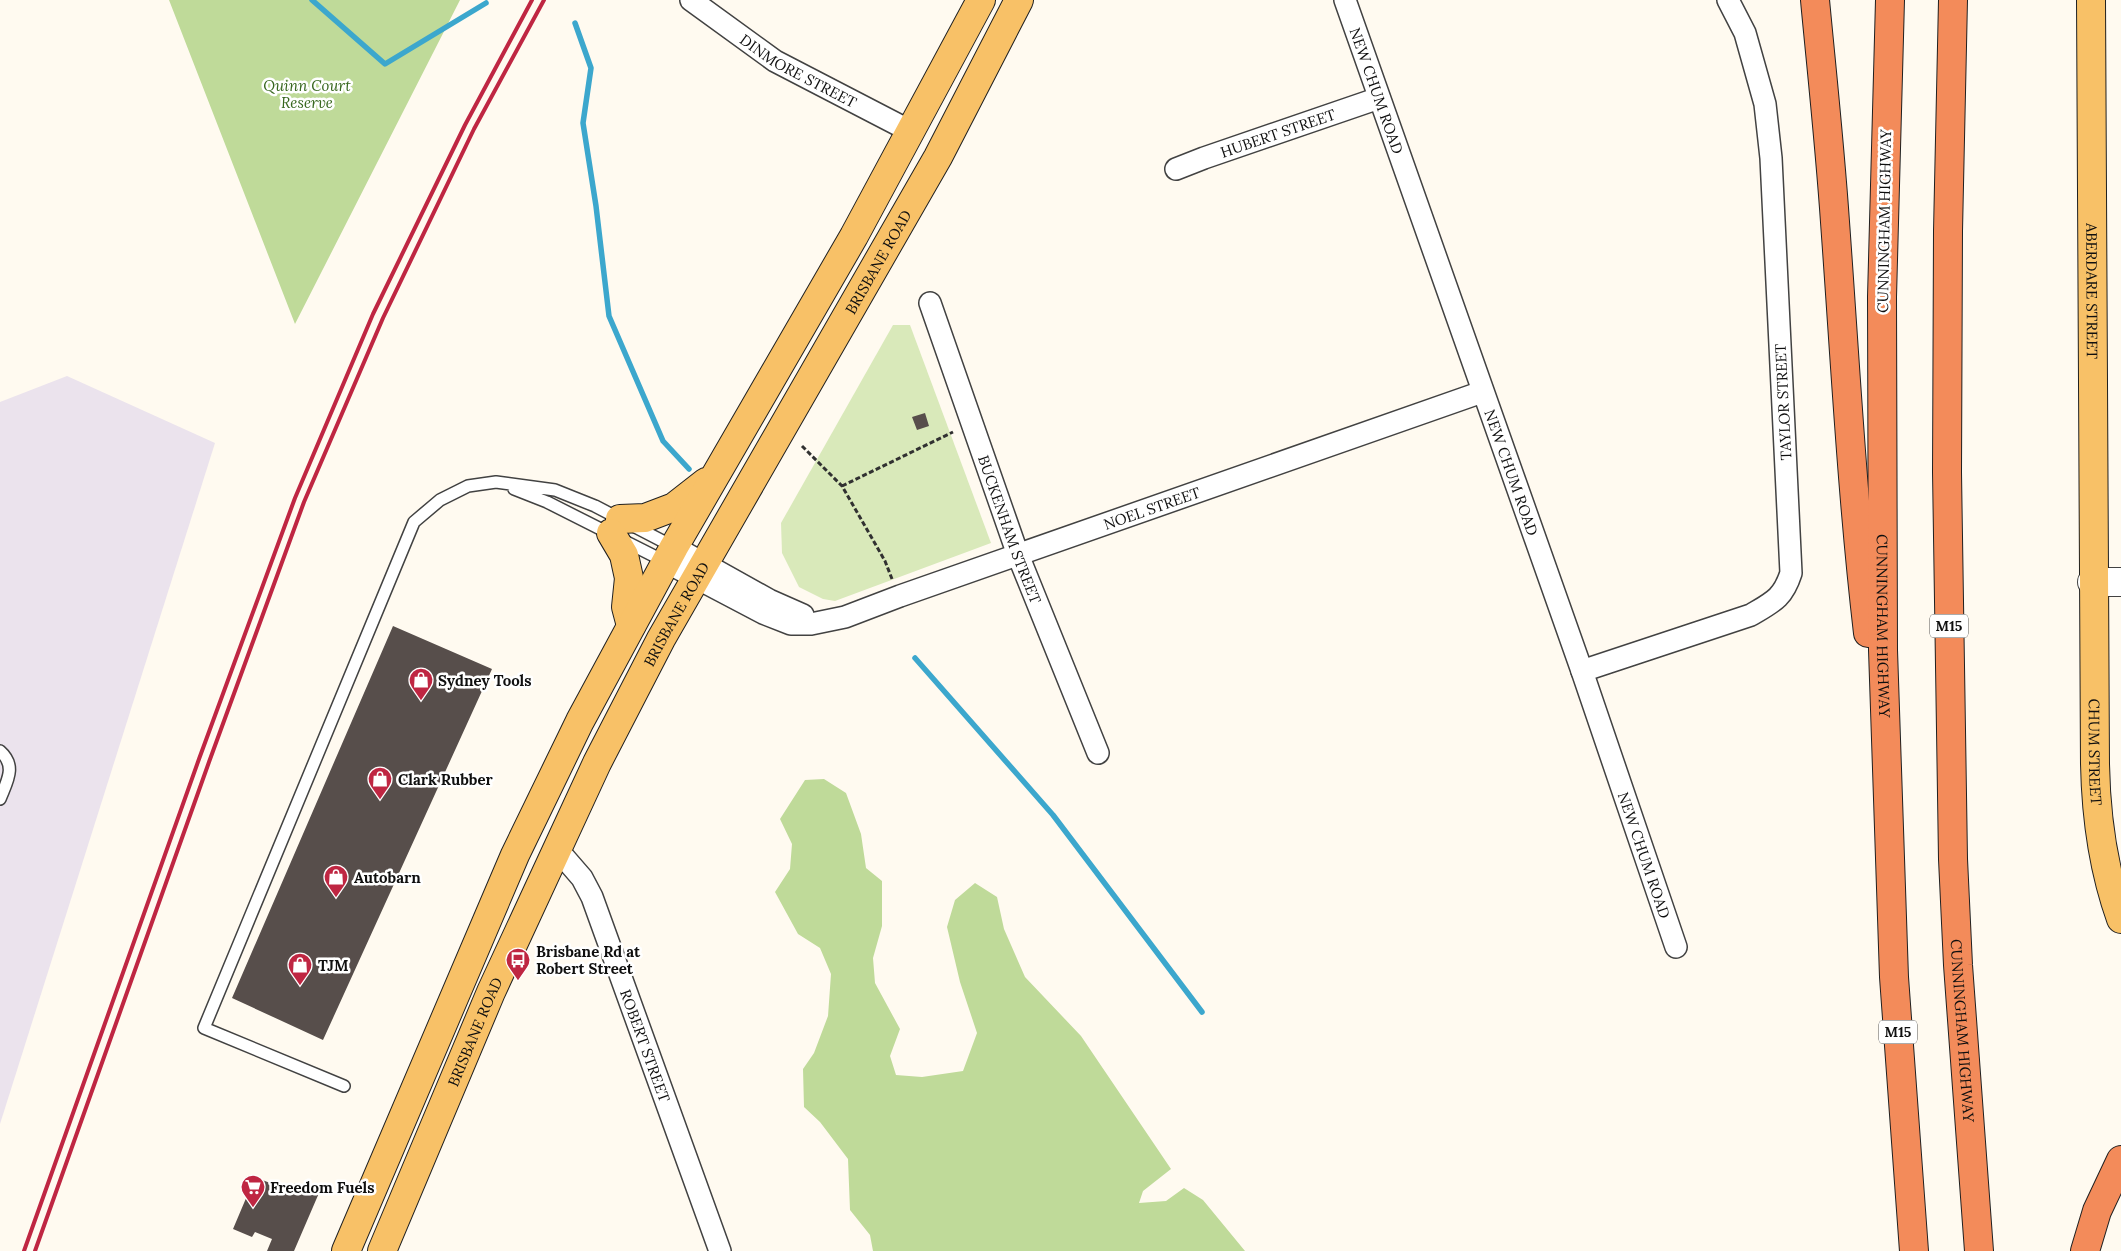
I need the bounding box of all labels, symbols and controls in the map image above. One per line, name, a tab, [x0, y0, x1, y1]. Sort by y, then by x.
street label: NEW CHUM ROAD	[1346, 25, 1408, 156]
street label: DINMORE STREET	[737, 29, 860, 111]
park label: Quinn Court Reserve	[263, 76, 351, 112]
street label: HUBERT STREET	[1218, 104, 1338, 161]
street label: CUNNINGHAM HIGHWAY	[1873, 129, 1895, 313]
street label: BRISBANE ROAD	[840, 206, 915, 317]
street label: ABERDARE STREET	[2083, 222, 2102, 360]
street label: TAYLOR STREET	[1770, 343, 1796, 461]
street label: NEW CHUM ROAD	[1481, 407, 1543, 538]
street label: BUCKENHAM STREET	[974, 453, 1046, 607]
street label: NOEL STREET	[1101, 482, 1203, 533]
street label: CUNNINGHAM HIGHWAY	[1873, 534, 1895, 718]
street label: BRISBANE ROAD	[639, 558, 713, 669]
road number: M15	[1930, 614, 1968, 638]
shop icon: Sydney Tools	[408, 667, 434, 701]
place label: Sydney Tools	[438, 671, 532, 690]
street label: CHUM STREET	[2085, 698, 2107, 807]
shop icon: Clark Rubber	[367, 766, 393, 800]
place label: Clark Rubber	[398, 770, 493, 789]
street label: NEW CHUM ROAD	[1614, 789, 1675, 921]
shop icon: Autobarn	[323, 864, 349, 898]
place label: Autobarn	[354, 868, 421, 887]
street label: CUNNINGHAM HIGHWAY	[1947, 939, 1979, 1123]
place label: Brisbane Rd at Robert Street	[536, 942, 641, 978]
bus stop icon: Brisbane Rd at Robert Street	[505, 947, 531, 981]
shop icon: TJM	[287, 952, 313, 986]
place label: TJM	[318, 956, 349, 975]
street label: BRISBANE ROAD	[443, 974, 506, 1089]
street label: ROBERT STREET	[617, 986, 675, 1105]
road number: M15	[1879, 1020, 1917, 1044]
supermarket icon: Freedom Fuels	[240, 1174, 266, 1208]
place label: Freedom Fuels	[270, 1178, 374, 1197]

